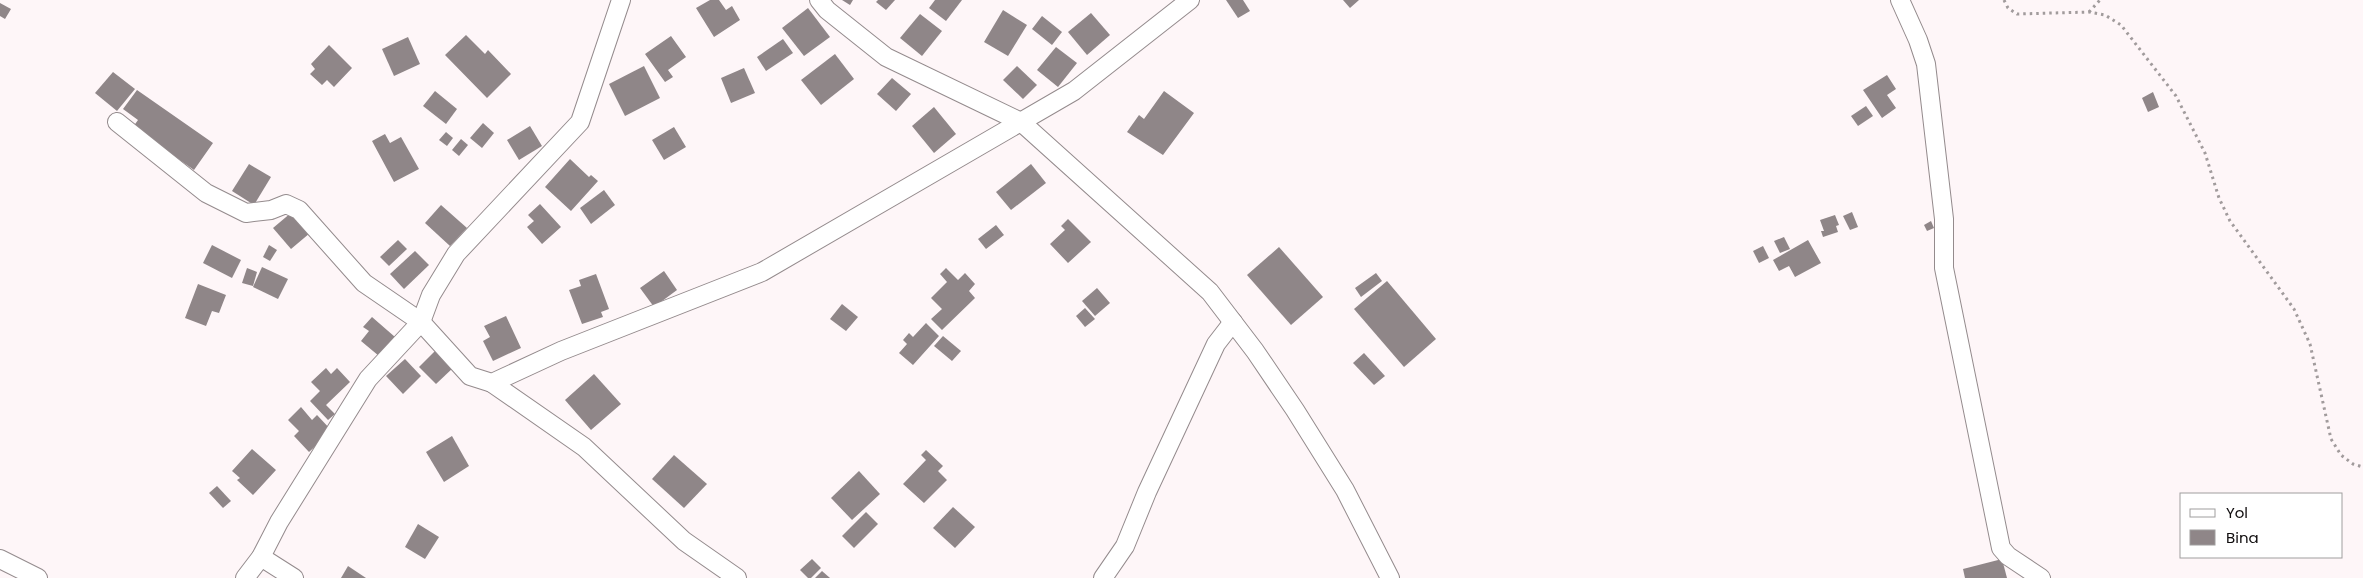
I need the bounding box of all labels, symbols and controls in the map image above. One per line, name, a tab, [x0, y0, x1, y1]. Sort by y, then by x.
legend	[2180, 493, 2343, 558]
text: Yol	[2226, 502, 2248, 523]
text: Bina	[2226, 527, 2259, 548]

